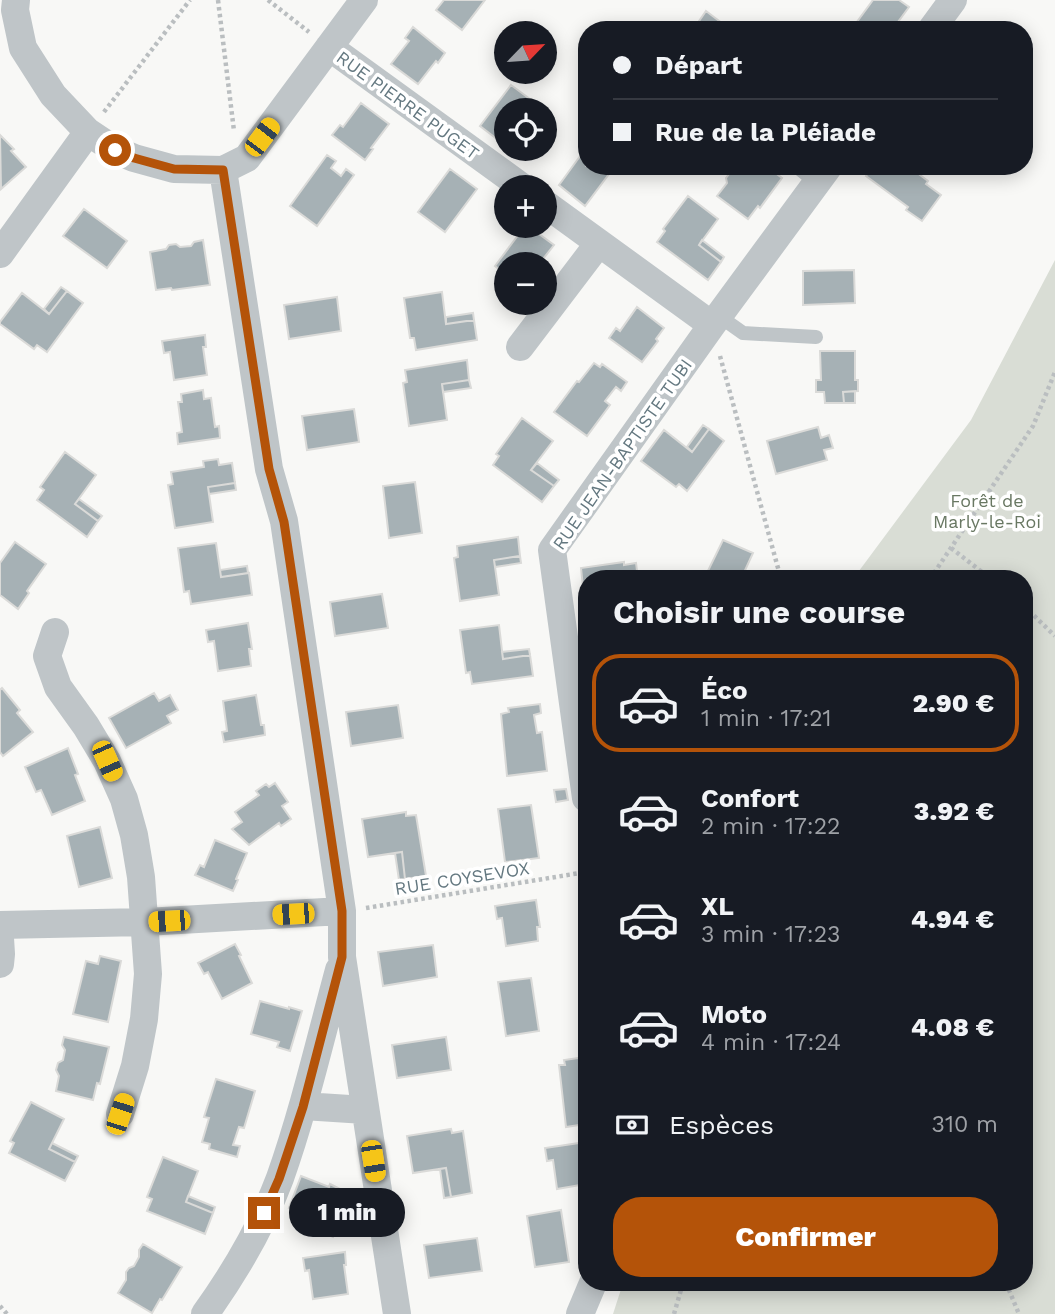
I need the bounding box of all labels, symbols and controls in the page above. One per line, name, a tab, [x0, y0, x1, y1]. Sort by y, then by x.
north arrow	[494, 21, 556, 84]
map controls	[494, 21, 557, 315]
street label: RUE PIERRE PUGET	[333, 46, 483, 164]
text: Départ	[655, 50, 742, 80]
button: locate	[494, 98, 557, 161]
car	[241, 114, 284, 160]
text: Rue de la Pléiade	[655, 117, 876, 147]
route start	[99, 134, 131, 166]
button: +	[494, 175, 557, 238]
button: −	[494, 252, 557, 315]
street label: RUE JEAN-BAPTISTE TUBI	[548, 355, 696, 553]
park label: Forêt de Marly-le-Roi	[933, 490, 1041, 532]
text: Choisir une course	[613, 593, 905, 631]
icon: car	[617, 672, 680, 735]
text: Éco	[701, 675, 748, 705]
text: 2.90 €	[912, 688, 994, 718]
text: 1 min · 17:21	[701, 705, 832, 732]
car	[89, 738, 126, 784]
icon: car	[617, 780, 680, 843]
text: Confort	[701, 783, 799, 813]
text: 3.92 €	[914, 796, 994, 826]
text: 2 min · 17:22	[701, 813, 840, 840]
street label: RUE COYSEVOX	[393, 857, 531, 899]
icon: car	[617, 888, 680, 951]
text: XL	[701, 891, 734, 921]
car	[272, 902, 315, 926]
text: 4.94 €	[911, 904, 994, 934]
car	[148, 909, 191, 933]
text: 3 min · 17:23	[701, 921, 840, 948]
icon: car	[617, 996, 680, 1059]
text: Moto	[701, 999, 767, 1029]
text: 4.08 €	[911, 1012, 994, 1042]
text: 4 min · 17:24	[701, 1029, 841, 1056]
car	[104, 1091, 137, 1137]
icon: cash	[613, 1106, 651, 1144]
text: Espèces	[669, 1110, 774, 1140]
text: 310 m	[932, 1111, 998, 1138]
car	[360, 1139, 387, 1183]
callout: 1 min	[288, 1188, 404, 1238]
route end	[248, 1197, 280, 1229]
button: Confirmer	[613, 1197, 998, 1277]
text: 1 min	[317, 1199, 377, 1226]

